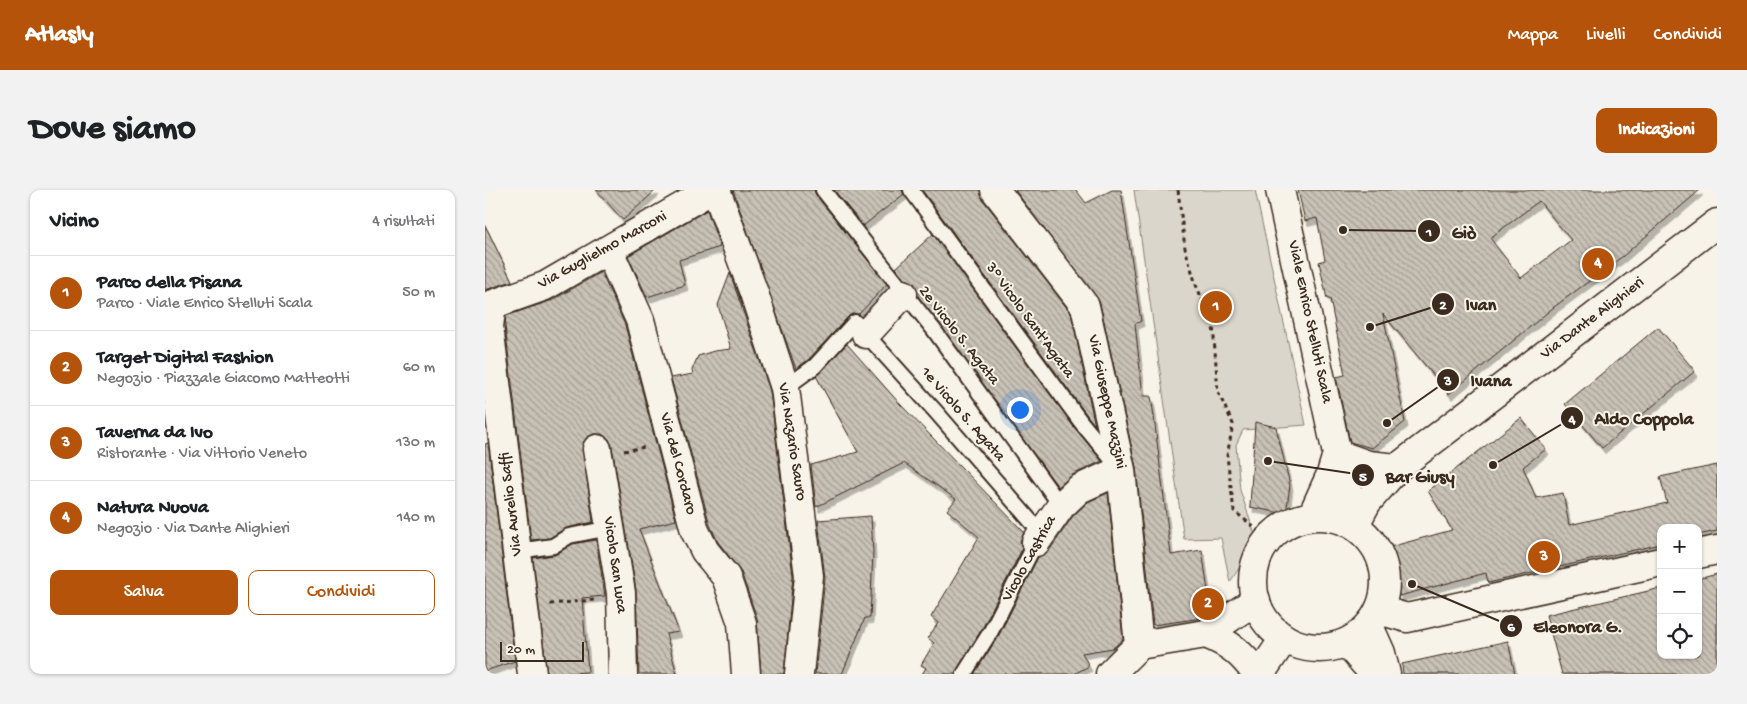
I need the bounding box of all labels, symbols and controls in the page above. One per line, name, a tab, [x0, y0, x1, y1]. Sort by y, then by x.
text: Atlasly	[25, 21, 94, 50]
text: Mappa	[1508, 25, 1558, 46]
text: Livelli	[1586, 25, 1626, 46]
text: Condividi	[1654, 25, 1722, 46]
button: Indicazioni	[1596, 108, 1717, 153]
text: Dove siamo	[30, 110, 196, 151]
street label: Via Guglielmo Marconi	[534, 208, 671, 295]
text: Vicino	[50, 210, 99, 235]
text: 4 risultati	[372, 213, 435, 232]
callout: Giò	[1417, 215, 1486, 248]
text: 1	[1425, 224, 1432, 242]
text: Giò	[1452, 224, 1477, 245]
street label: Viale Enrico Stelluti Scala	[1282, 238, 1336, 406]
pin: 4	[1582, 245, 1614, 283]
street label: 3° Vicolo Sant'Agata	[980, 259, 1078, 383]
text: Parco della Pisana	[97, 272, 242, 295]
street label: Via Dante Alighieri	[1536, 274, 1649, 365]
street label: 2e Vicolo S. Agata	[913, 283, 1003, 390]
text: 1	[63, 284, 69, 303]
text: 50 m	[402, 284, 435, 303]
callout: Ivan	[1431, 287, 1507, 320]
pin: 1	[1200, 288, 1232, 326]
text: Parco · Viale Enrico Stelluti Scala	[97, 295, 312, 314]
text: Ivan	[1466, 296, 1497, 317]
text: 2	[1439, 297, 1447, 315]
street label: Via Giuseppe Mazzini	[1082, 332, 1130, 471]
text: Target Digital Fashion	[97, 347, 273, 370]
text: 2	[62, 359, 70, 378]
text: 60 m	[403, 359, 435, 378]
street label: 1e Vicolo S. Agata	[915, 363, 1009, 467]
callout: Ivana	[1436, 363, 1522, 396]
text: Negozio · Piazzale Giacomo Matteotti	[97, 370, 350, 389]
text: Ivana	[1471, 372, 1512, 393]
text: 3	[1443, 373, 1452, 391]
street label: Via Nazario Sauro	[772, 381, 810, 502]
your location	[1007, 397, 1033, 423]
callout: Aldo Coppola	[1560, 401, 1704, 434]
street label: Via del Cordaro	[654, 410, 700, 517]
text: Aldo Coppola	[1594, 410, 1694, 431]
text: 4	[1567, 411, 1576, 429]
text: Taverna da Ivo	[97, 422, 213, 445]
text: 3	[62, 434, 70, 453]
text: 130 m	[396, 434, 435, 453]
text: Ristorante · Via Vittorio Veneto	[97, 445, 307, 464]
street label: Via Aurelio Saffi	[496, 451, 528, 558]
callout: Bar Giusy	[1350, 459, 1464, 492]
text: Bar Giusy	[1384, 468, 1455, 489]
text: 5	[1359, 469, 1367, 487]
text: Natura Nuova	[97, 497, 209, 520]
text: 4	[62, 509, 70, 528]
text: 140 m	[397, 509, 435, 528]
street label: Vicolo Castrica	[998, 512, 1062, 606]
street label: Vicolo San Luca	[598, 515, 630, 616]
text: Negozio · Via Dante Alighieri	[97, 520, 290, 539]
map controls	[1657, 524, 1702, 659]
button: +	[1657, 524, 1702, 569]
pin: 3	[1528, 538, 1560, 576]
button: −	[1657, 569, 1702, 614]
button: Salva	[50, 570, 238, 615]
button: Condividi	[248, 570, 435, 615]
pin: 2	[1192, 585, 1224, 623]
callout: Eleonora G.	[1498, 609, 1633, 642]
button: locate	[1657, 614, 1702, 659]
text: Eleonora G.	[1533, 618, 1623, 639]
text: 6	[1507, 619, 1515, 637]
scale bar	[500, 639, 584, 662]
text: 20 m	[507, 642, 535, 659]

